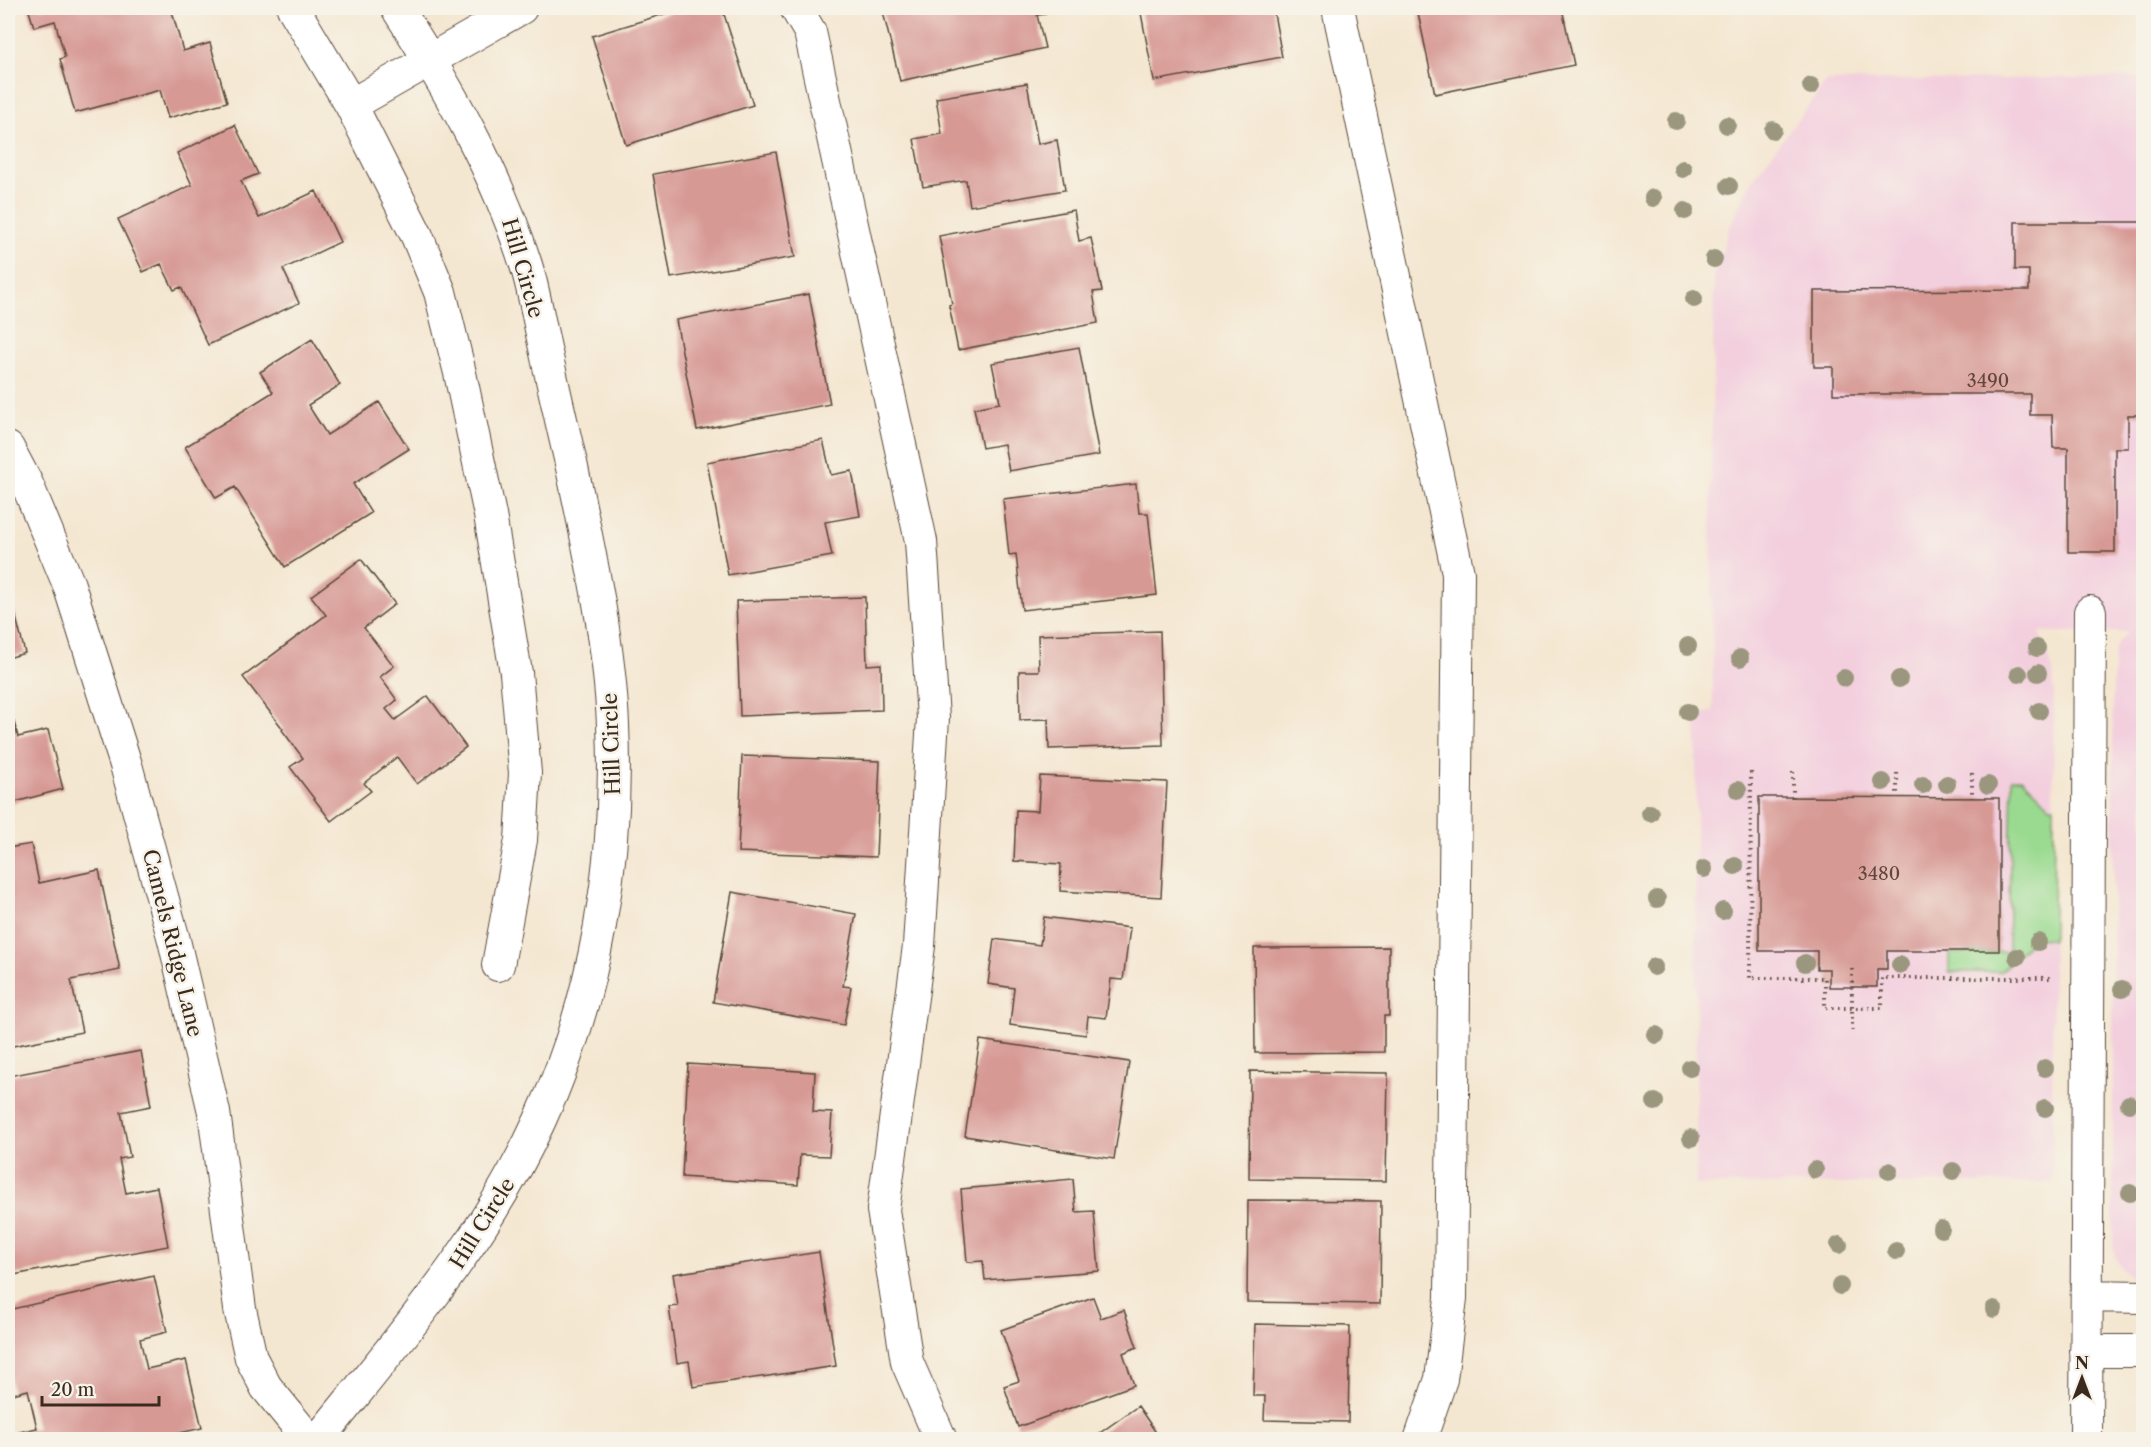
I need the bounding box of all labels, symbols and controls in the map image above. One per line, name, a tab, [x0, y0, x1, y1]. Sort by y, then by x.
street label: Hill Circle	[497, 215, 549, 321]
house number: 3490	[1967, 370, 2009, 392]
street label: Hill Circle	[597, 692, 625, 796]
street label: Camels Ridge Lane	[138, 847, 208, 1039]
house number: 3480	[1858, 863, 1900, 885]
street label: Hill Circle	[444, 1173, 520, 1273]
north arrow	[2052, 1348, 2112, 1408]
text: N	[2075, 1353, 2089, 1373]
scale bar	[42, 1369, 159, 1407]
text: 20 m	[51, 1379, 95, 1401]

